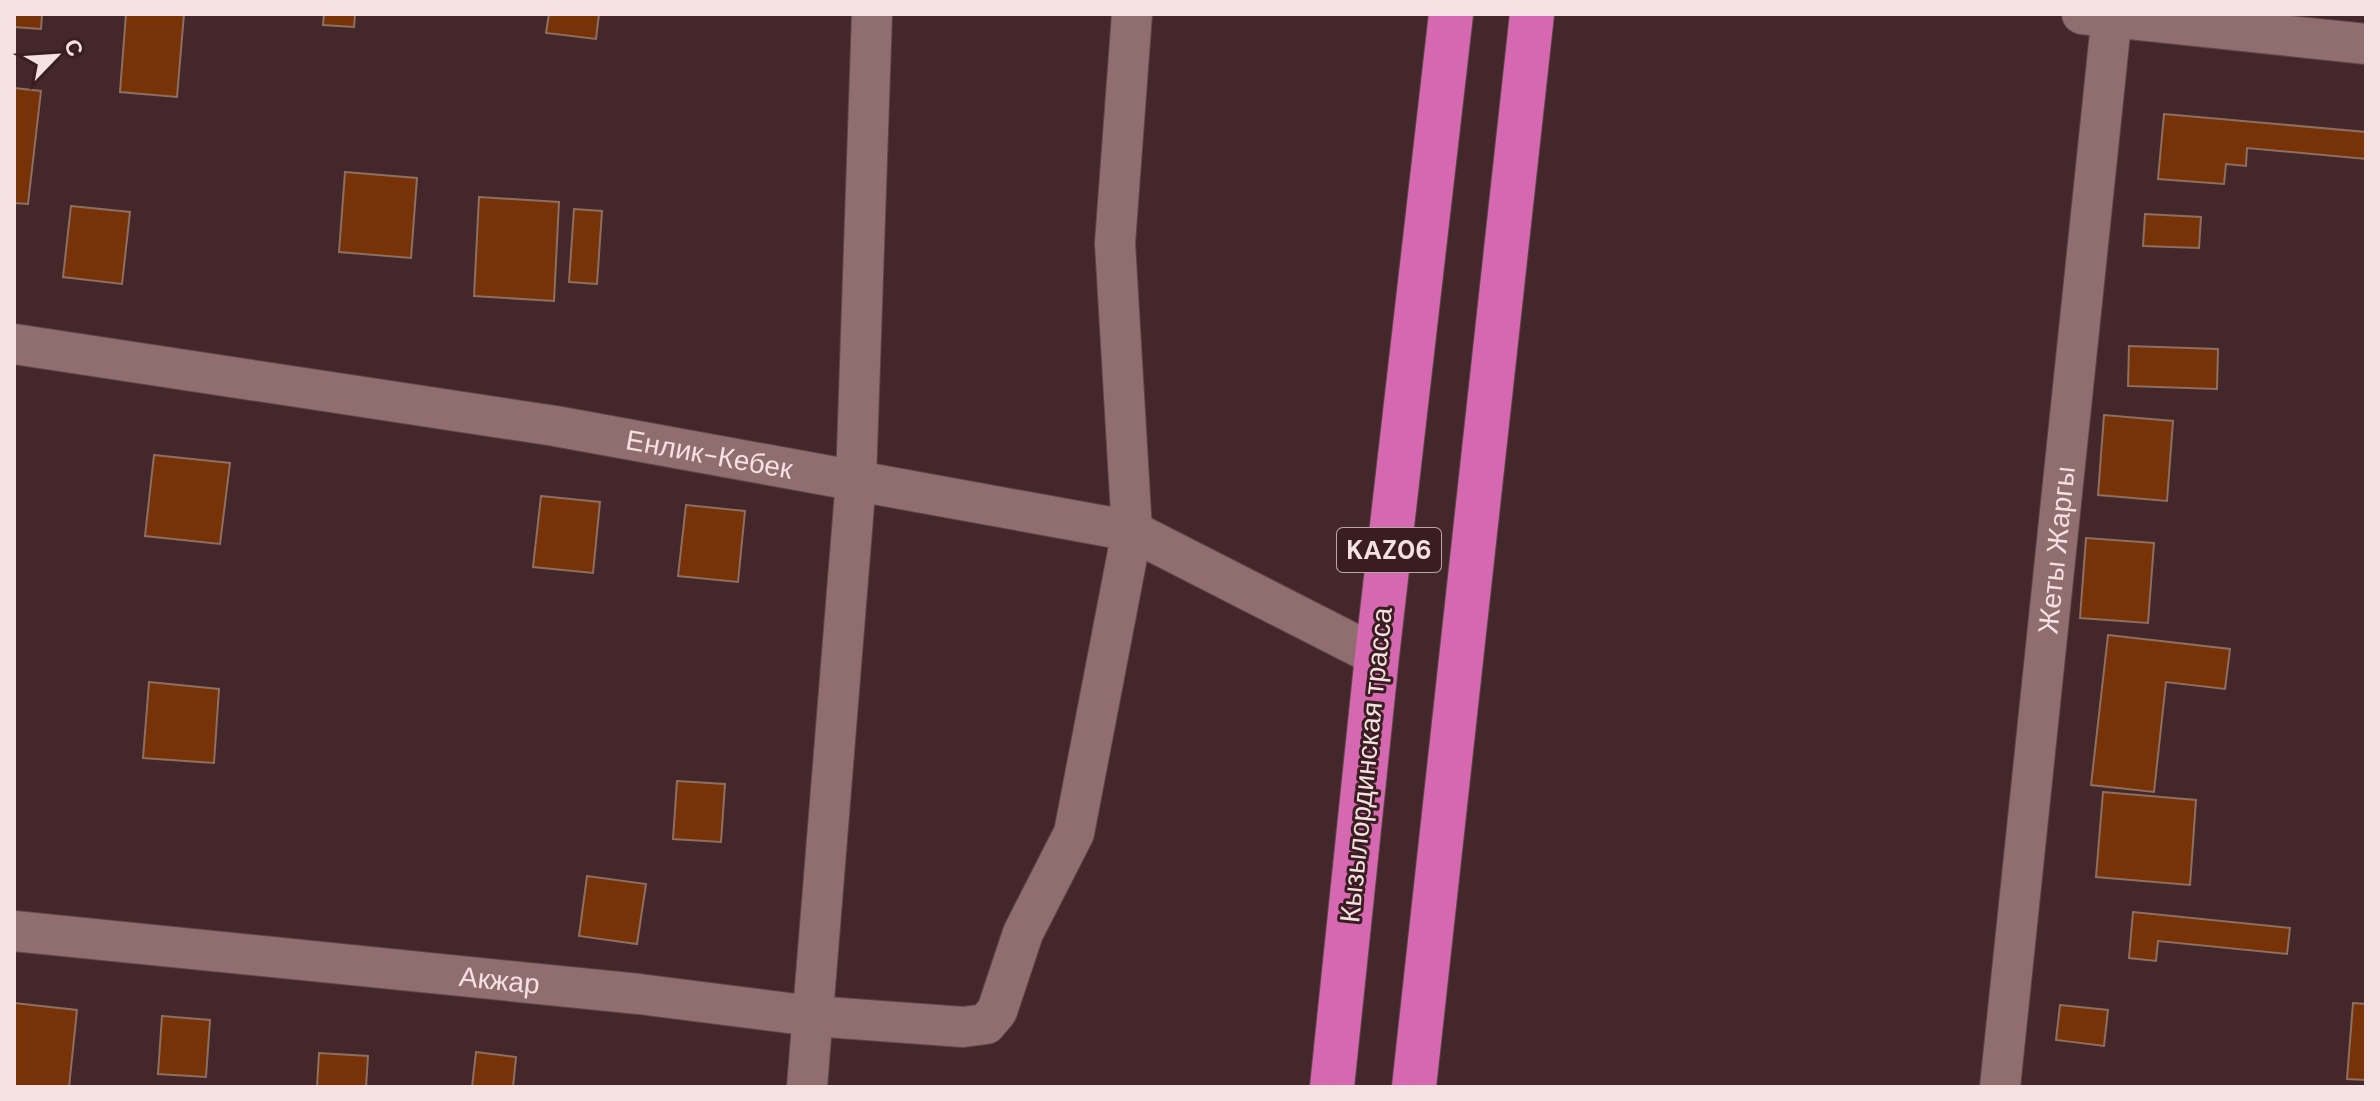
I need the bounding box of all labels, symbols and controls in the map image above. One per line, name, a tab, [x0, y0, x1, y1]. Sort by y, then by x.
north arrow	[16, 16, 96, 96]
text: С	[57, 34, 90, 61]
street label: Енлик-Кебек	[623, 421, 796, 488]
street label: Жеты Жаргы	[2029, 464, 2083, 636]
road number: KАZ06	[1337, 528, 1441, 572]
street label: Кызылординская трасса	[1331, 605, 1401, 924]
street label: Акжар	[457, 957, 542, 1002]

